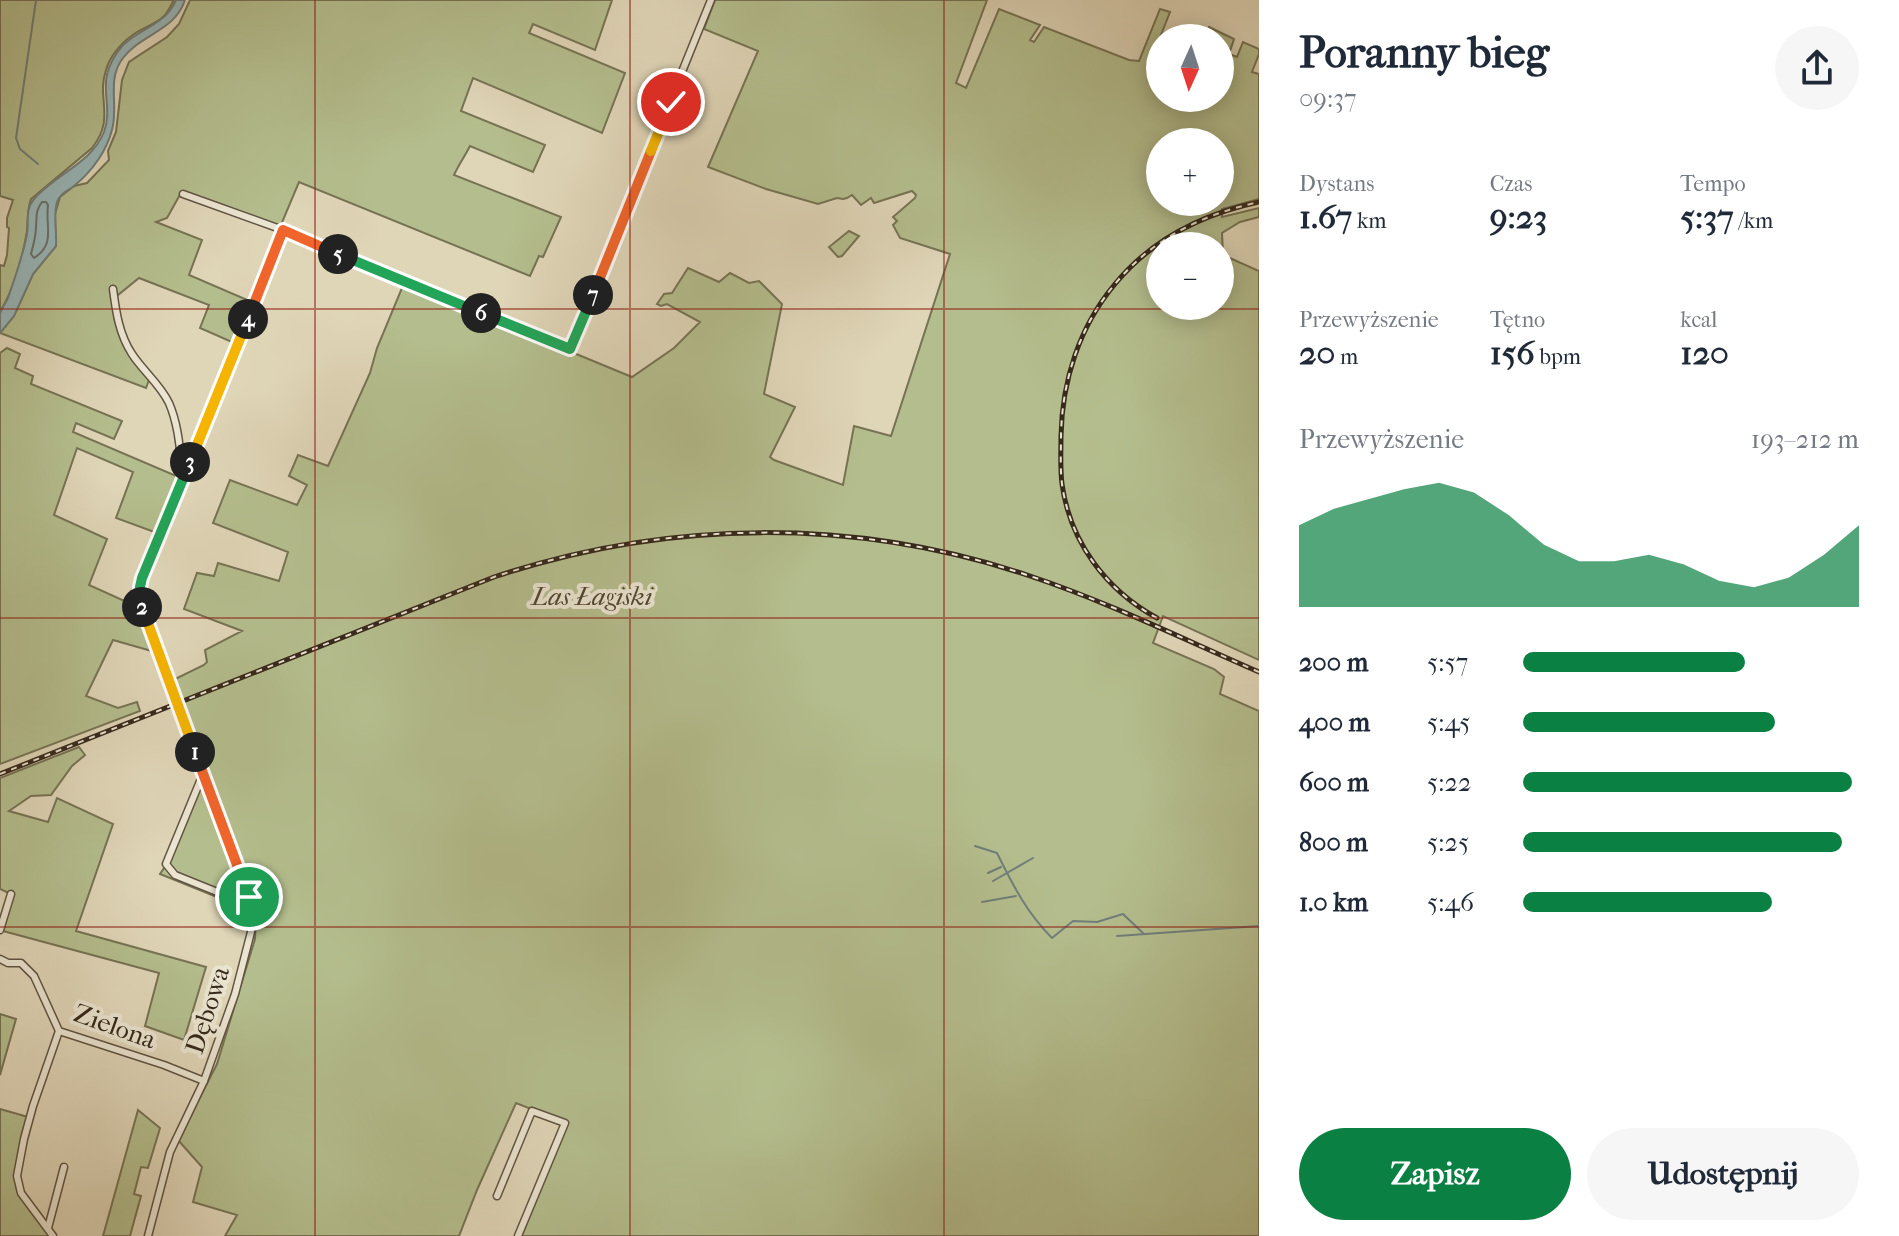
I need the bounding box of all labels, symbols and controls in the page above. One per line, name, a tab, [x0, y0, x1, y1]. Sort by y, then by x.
north arrow	[1146, 24, 1234, 112]
map controls	[1146, 24, 1234, 320]
button: share	[1775, 26, 1859, 110]
text: Poranny bieg	[1299, 27, 1549, 78]
pin	[637, 68, 705, 136]
icon: check	[649, 80, 693, 124]
text: 09:37	[1299, 83, 1356, 114]
button: +	[1146, 128, 1234, 216]
text: Dystans	[1299, 171, 1374, 197]
text: Czas	[1490, 171, 1532, 197]
text: Tempo	[1680, 171, 1746, 197]
text: 1.67	[1299, 197, 1352, 237]
text: 9:23	[1490, 197, 1547, 237]
text: 5:37	[1680, 197, 1734, 237]
text: km	[1352, 208, 1387, 234]
text: /km	[1734, 208, 1773, 234]
button: −	[1146, 232, 1234, 320]
pin: 5	[318, 234, 358, 274]
text: 5	[333, 241, 343, 267]
pin: 7	[573, 275, 613, 315]
text: 7	[588, 282, 598, 308]
pin: 6	[461, 293, 501, 333]
pin: 4	[228, 299, 268, 339]
text: 6	[475, 300, 487, 326]
text: 4	[242, 306, 255, 332]
text: Przewyższenie	[1299, 307, 1439, 333]
text: Tętno	[1490, 307, 1545, 333]
text: kcal	[1680, 307, 1717, 333]
text: 20	[1299, 333, 1335, 373]
text: 156	[1490, 333, 1535, 373]
text: 120	[1680, 333, 1729, 373]
text: m	[1335, 344, 1358, 370]
text: bpm	[1535, 344, 1581, 370]
text: Przewyższenie	[1299, 424, 1464, 455]
text: 193–212 m	[1751, 424, 1859, 455]
pin: 3	[170, 442, 210, 482]
text: 3	[185, 449, 195, 475]
park label: Las Łagiski	[530, 581, 654, 612]
pin: 2	[122, 587, 162, 627]
text: 2	[136, 594, 148, 620]
text: 200 m	[1299, 647, 1368, 678]
text: 5:57	[1427, 647, 1468, 678]
text: 400 m	[1299, 707, 1370, 738]
text: 5:45	[1427, 707, 1470, 738]
pin: 1	[175, 732, 215, 772]
text: 1	[191, 739, 199, 765]
text: 600 m	[1299, 767, 1369, 798]
text: 5:22	[1427, 767, 1471, 798]
text: 800 m	[1299, 827, 1368, 858]
text: 5:25	[1427, 827, 1469, 858]
pin	[215, 863, 283, 931]
icon: arrive	[227, 875, 271, 919]
text: 1.0 km	[1299, 887, 1368, 918]
text: 5:46	[1427, 887, 1474, 918]
street label: Dębowa	[179, 962, 237, 1058]
street label: Zielona	[70, 997, 161, 1056]
button: Zapisz	[1299, 1128, 1571, 1220]
button: Udostępnij	[1587, 1128, 1859, 1220]

